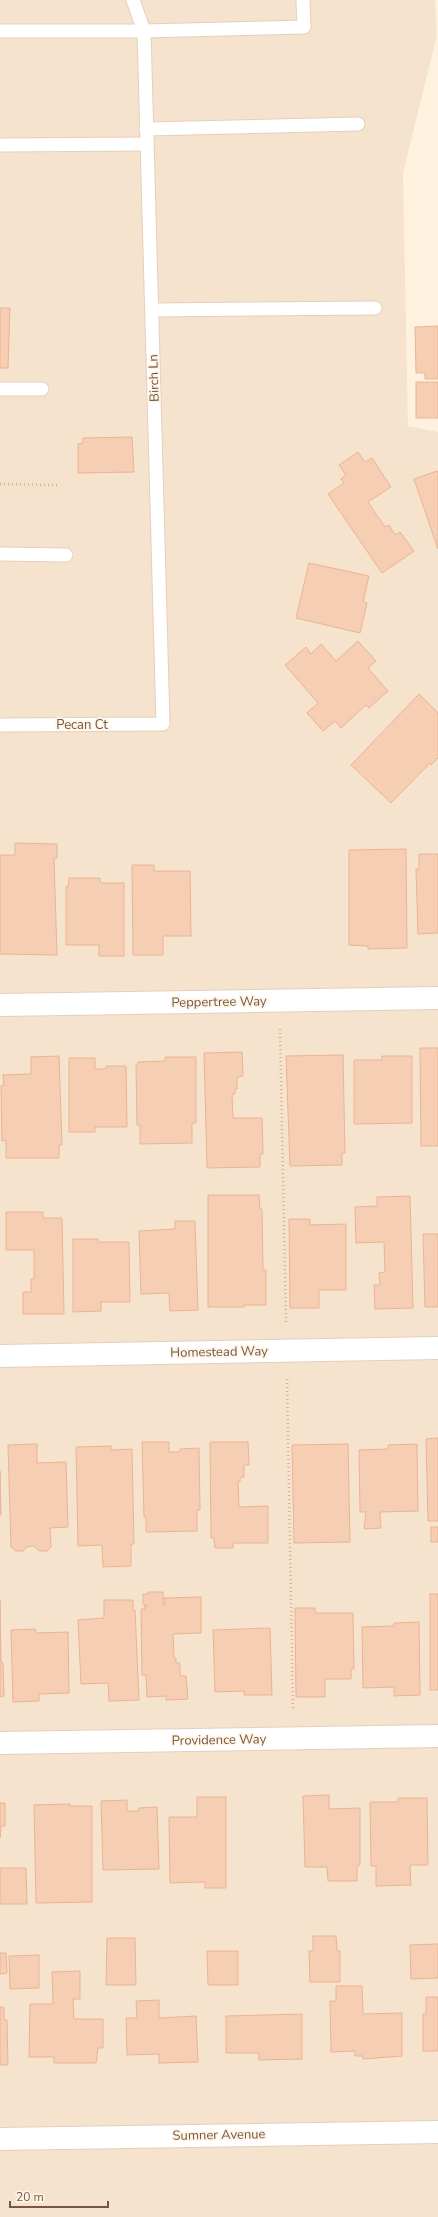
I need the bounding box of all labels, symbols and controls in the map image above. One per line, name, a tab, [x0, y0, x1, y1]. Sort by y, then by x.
street label: Birch Ln	[144, 354, 164, 402]
street label: Pecan Ct	[56, 716, 108, 734]
street label: Peppertree Way	[171, 992, 267, 1012]
street label: Homestead Way	[170, 1342, 268, 1362]
street label: Providence Way	[172, 1730, 267, 1750]
street label: Sumner Avenue	[172, 2125, 266, 2145]
scale bar	[10, 2183, 108, 2209]
text: 20 m	[16, 2189, 44, 2205]

